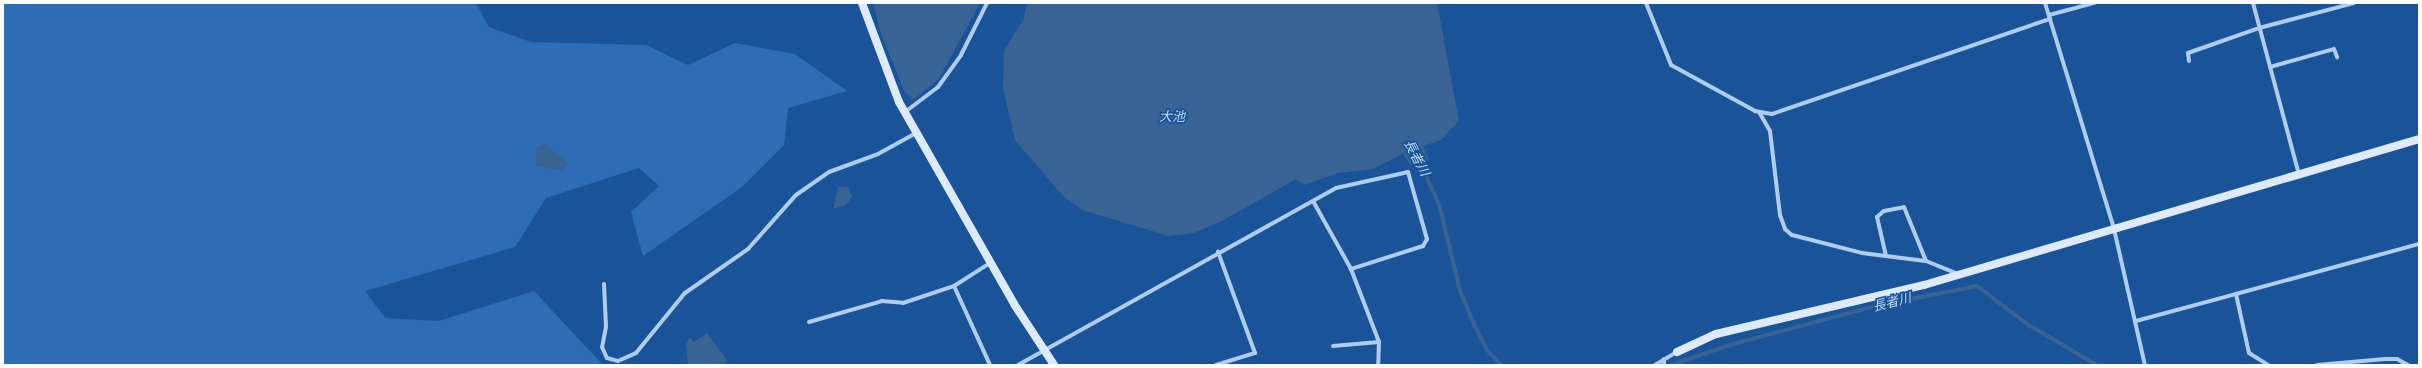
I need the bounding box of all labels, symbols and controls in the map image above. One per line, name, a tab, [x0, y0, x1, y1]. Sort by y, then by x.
water label: 大池	[1159, 109, 1185, 125]
water label: 長者川	[1400, 137, 1432, 179]
water label: 長者川	[1871, 291, 1913, 315]

